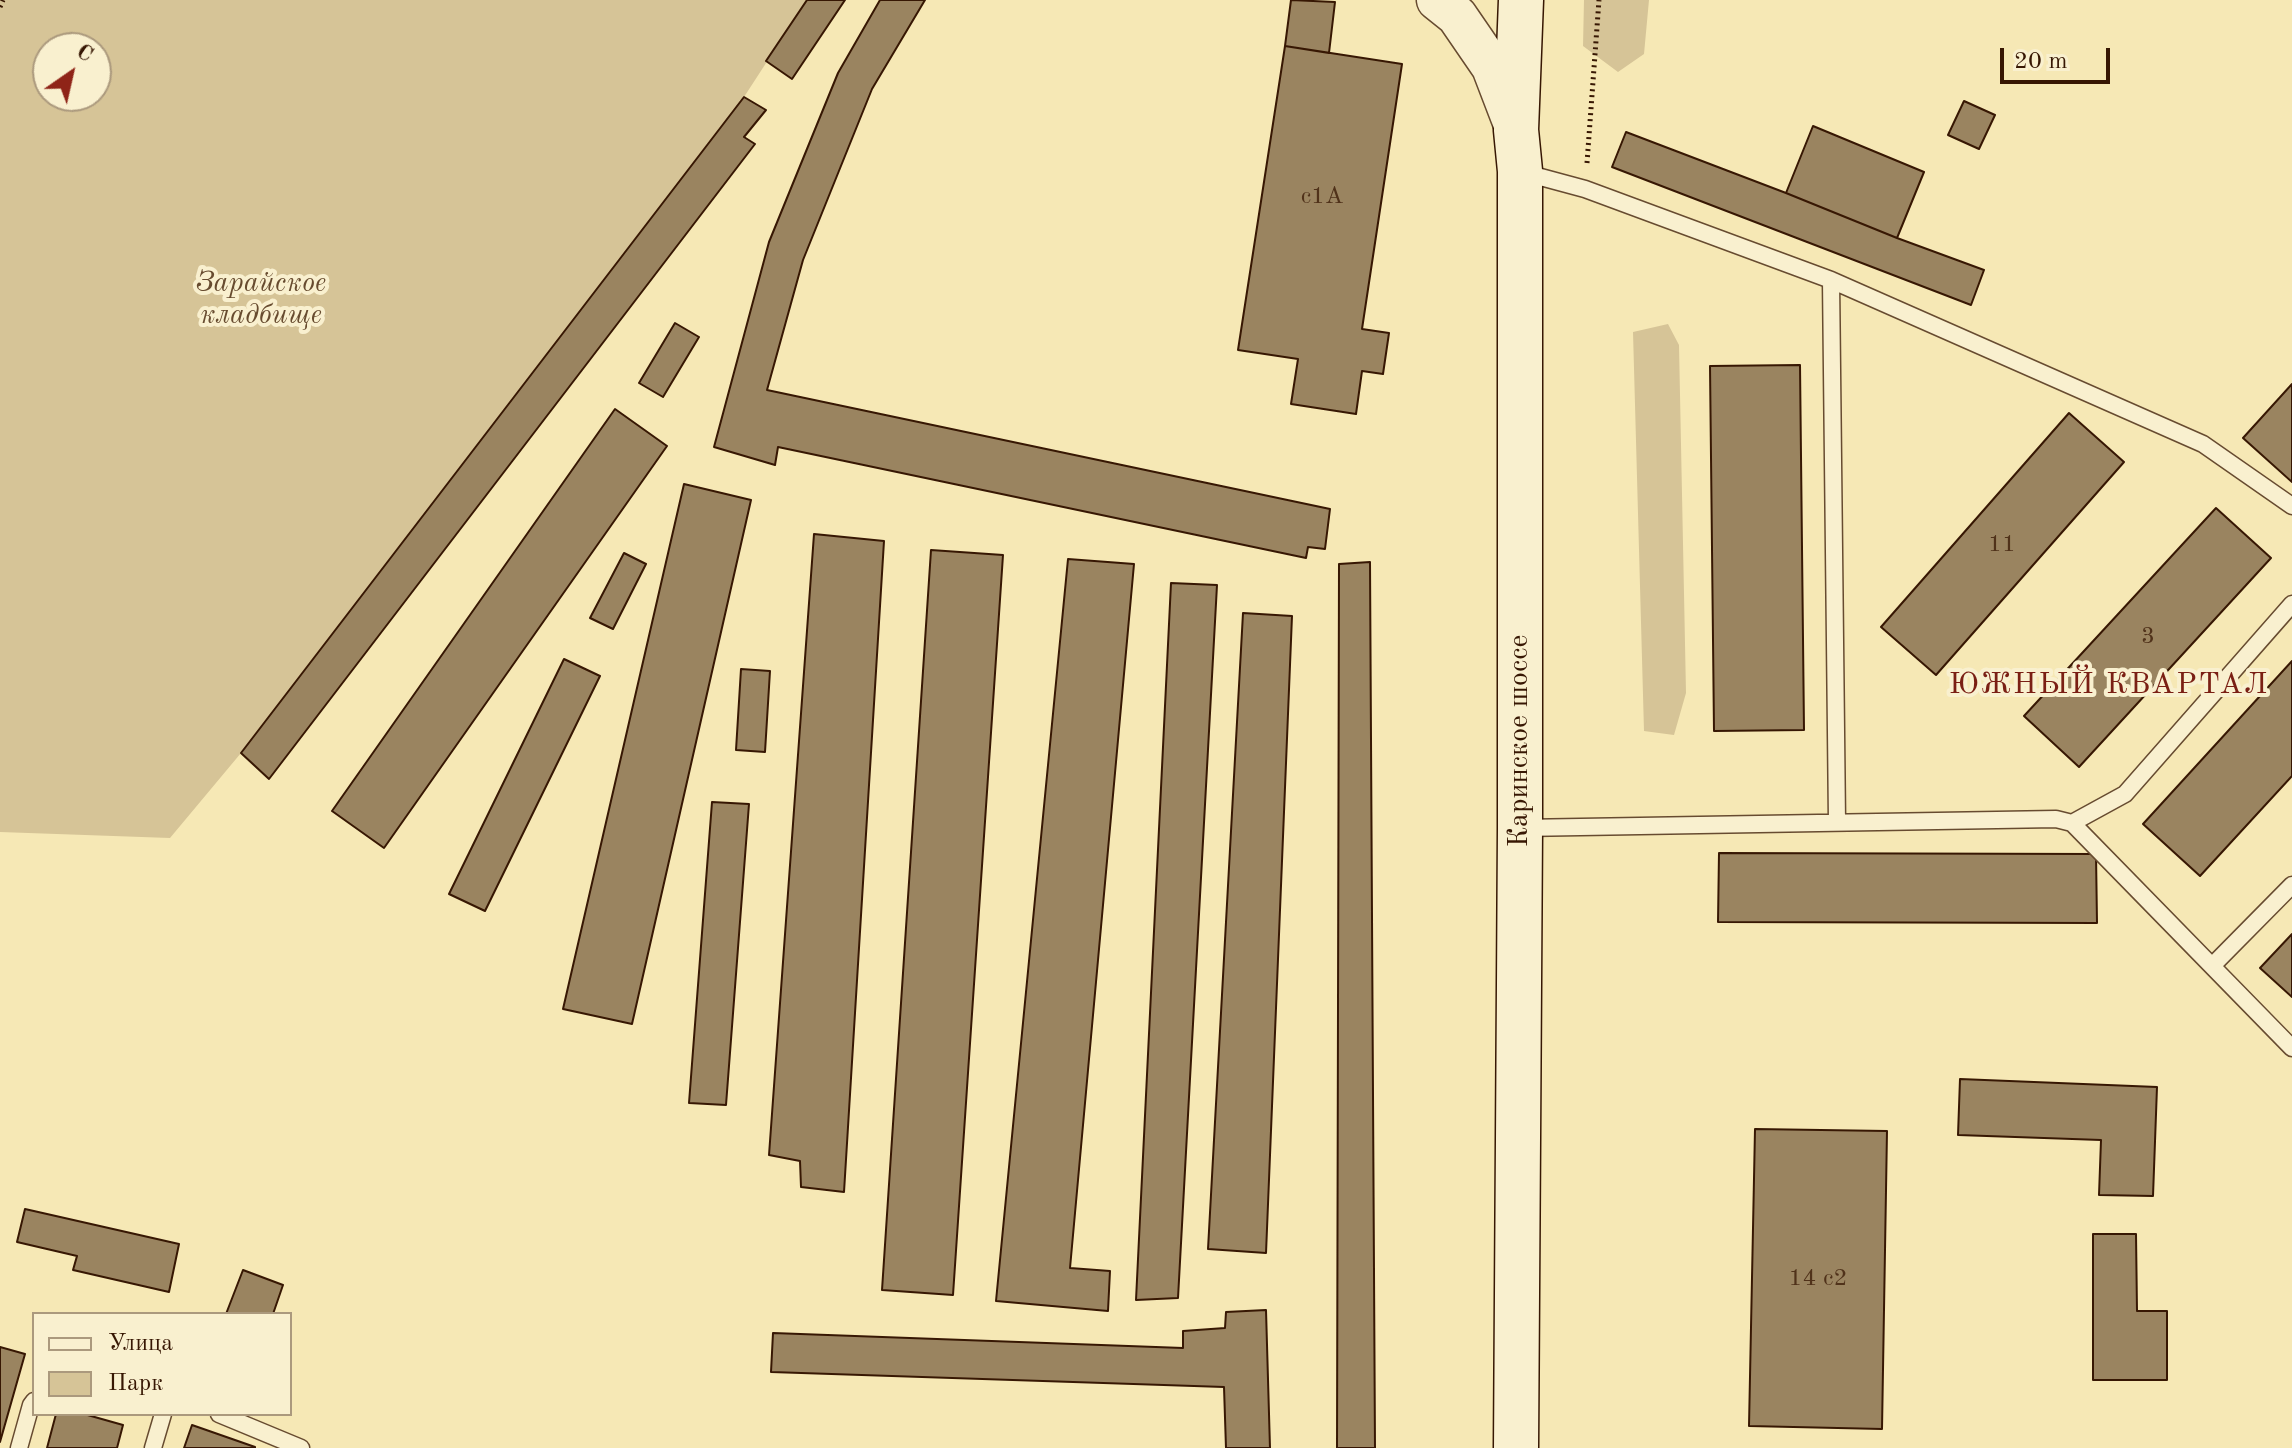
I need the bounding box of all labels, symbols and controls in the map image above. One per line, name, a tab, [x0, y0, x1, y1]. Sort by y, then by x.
north arrow	[32, 32, 112, 112]
scale bar	[2004, 32, 2114, 82]
text: С	[72, 41, 96, 67]
text: 20 m	[2014, 50, 2068, 74]
house number: с1А	[1301, 183, 1343, 211]
park label: Зарайское кладбище	[196, 267, 326, 333]
house number: 11	[1988, 531, 2016, 559]
house number: 3	[2141, 623, 2155, 651]
street label: Каринское шоссе	[1503, 635, 1537, 847]
district label: ЮЖНЫЙ КВАРТАЛ	[1949, 667, 2269, 703]
house number: 14 с2	[1789, 1265, 1847, 1293]
legend	[32, 1312, 292, 1416]
text: Улица	[108, 1332, 173, 1356]
text: Парк	[108, 1372, 163, 1396]

